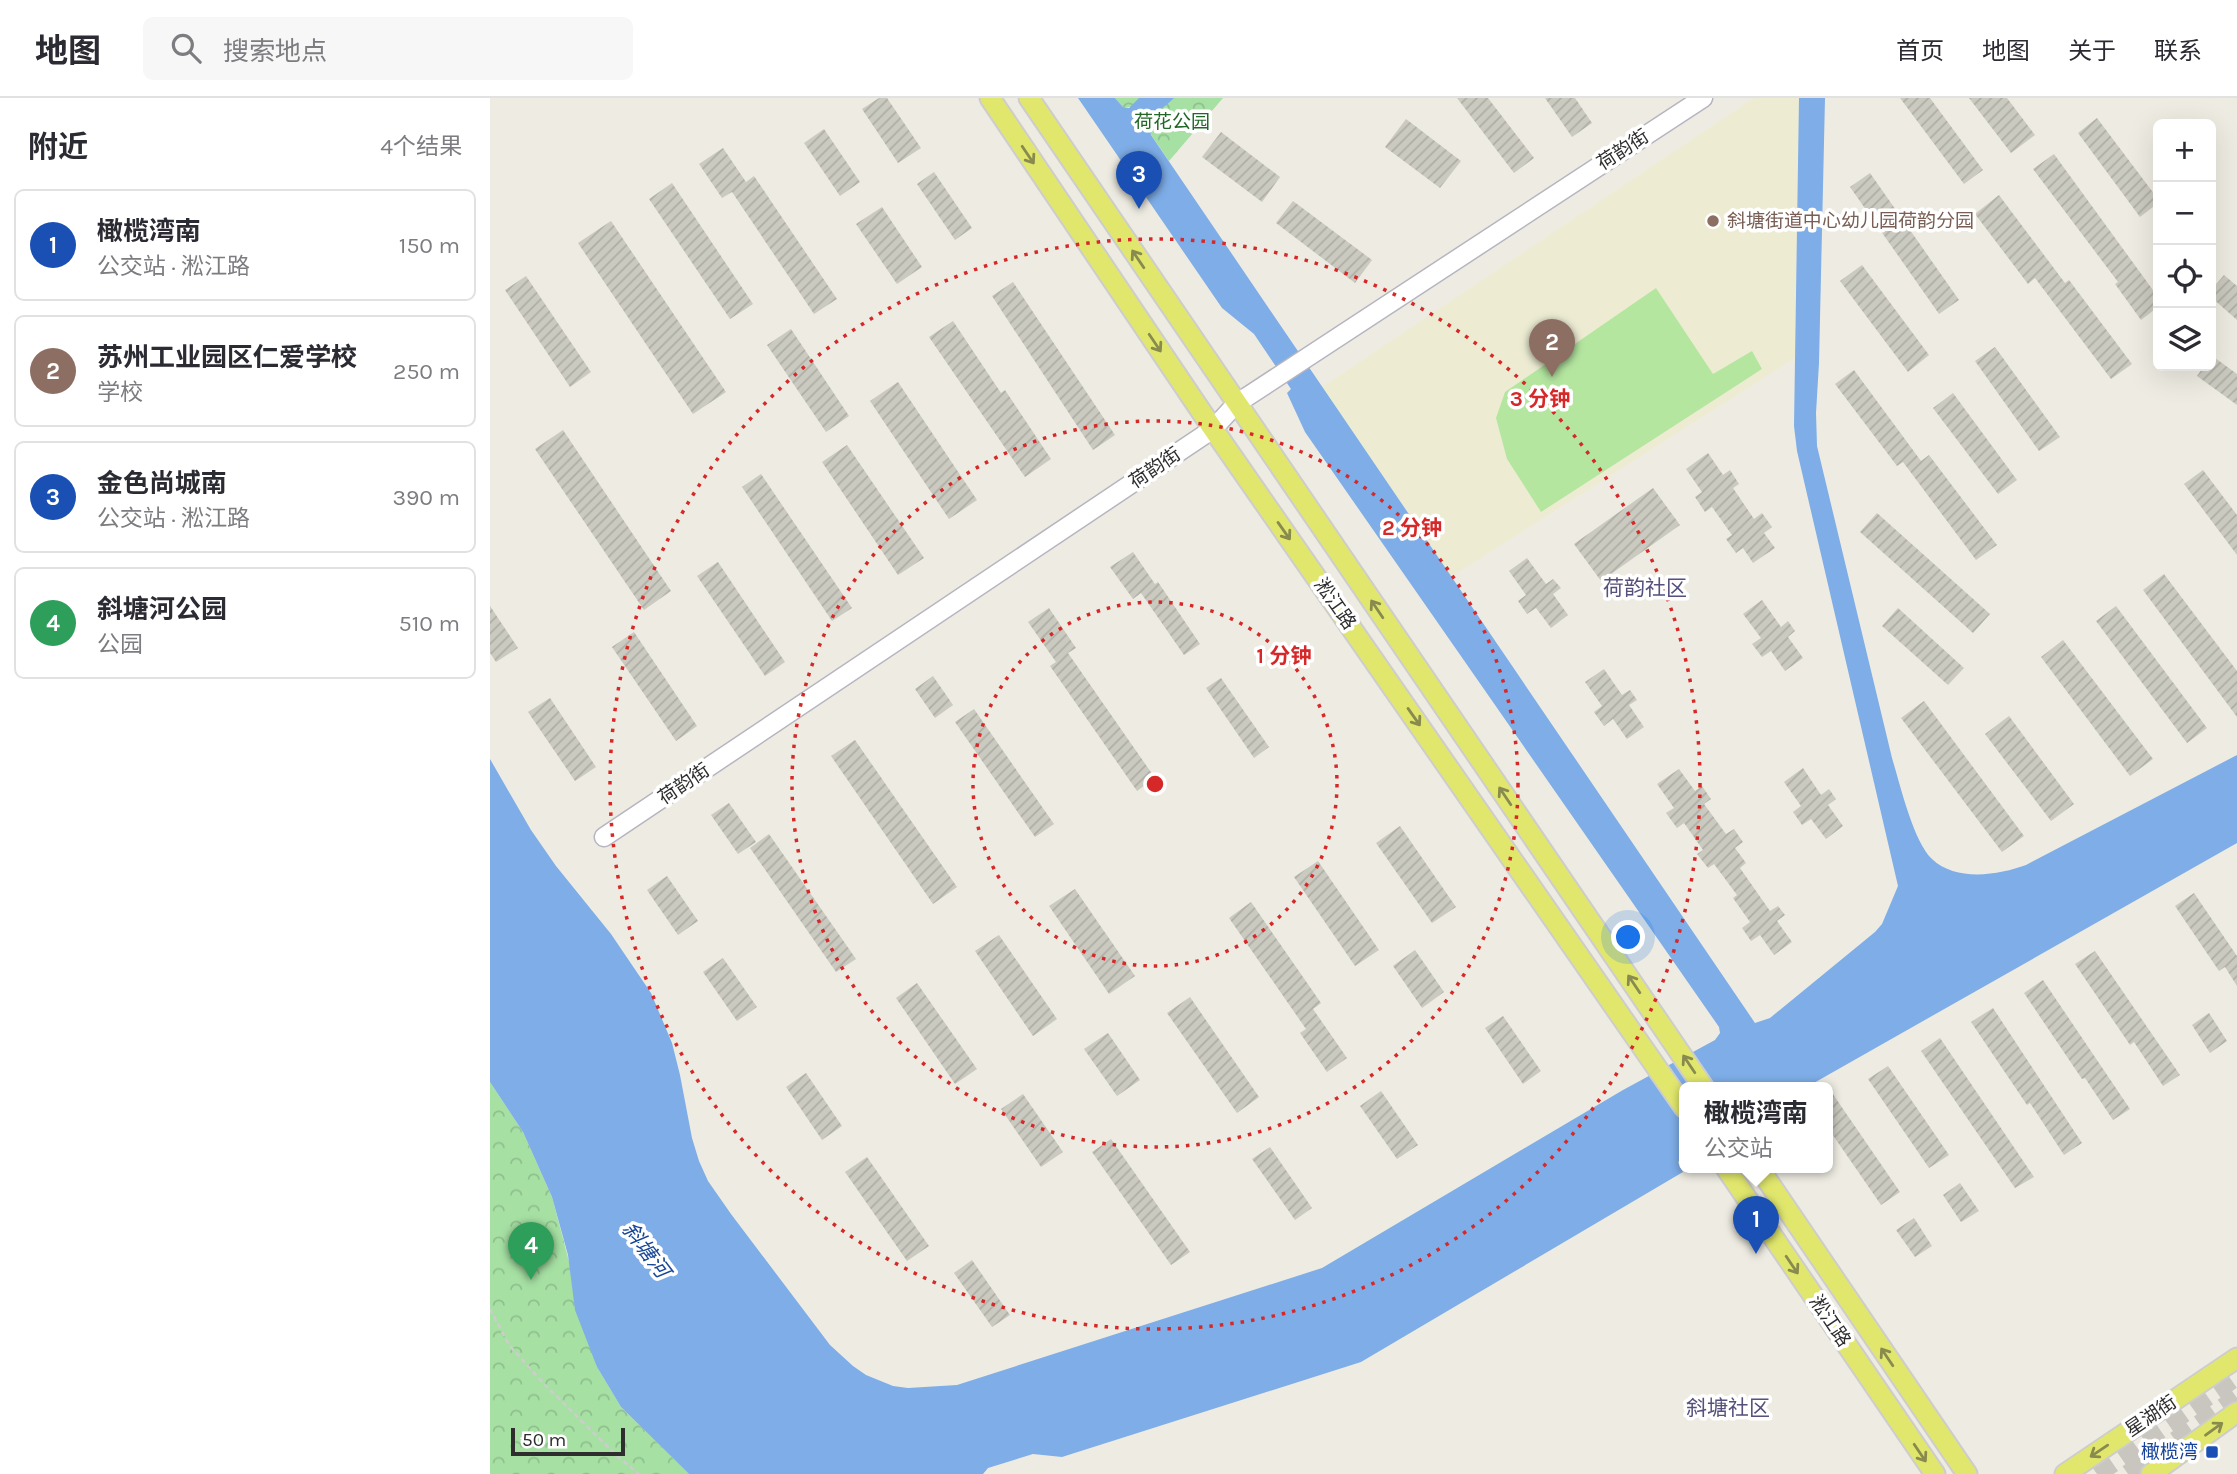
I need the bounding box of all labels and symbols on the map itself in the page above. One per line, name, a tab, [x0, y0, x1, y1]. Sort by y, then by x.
park label: 荷花公园	[1134, 111, 1210, 133]
street label: 荷韵街	[1593, 125, 1653, 175]
one-way arrow	[1021, 144, 1035, 164]
pin: 3	[1116, 151, 1162, 209]
place label: 斜塘街道中心幼儿园荷韵分园	[1727, 210, 1974, 232]
marker: 斜塘街道中心幼儿园荷韵分园	[1705, 213, 1721, 229]
one-way arrow	[1131, 250, 1145, 269]
pin: 2	[1529, 319, 1575, 377]
one-way arrow	[1148, 333, 1162, 352]
text: 3 分钟	[1510, 387, 1570, 411]
street label: 荷韵街	[1125, 443, 1185, 493]
text: 2 分钟	[1382, 516, 1442, 540]
one-way arrow	[1277, 521, 1291, 540]
street label: 淞江路	[1310, 574, 1360, 634]
district label: 荷韵社区	[1603, 576, 1687, 600]
one-way arrow	[1370, 599, 1384, 619]
text: 1 分钟	[1257, 644, 1311, 668]
one-way arrow	[1407, 707, 1421, 727]
street label: 荷韵街	[654, 759, 714, 809]
centre of rings	[1143, 772, 1167, 796]
one-way arrow	[1498, 787, 1513, 806]
your location	[1611, 920, 1645, 954]
one-way arrow	[1627, 975, 1641, 994]
one-way arrow	[1681, 1055, 1696, 1074]
pin: 1	[1733, 1196, 1779, 1254]
water label: 斜塘河	[617, 1218, 677, 1286]
pin: 4	[508, 1222, 554, 1280]
one-way arrow	[1785, 1255, 1799, 1274]
street label: 淞江路	[1805, 1291, 1855, 1351]
one-way arrow	[1880, 1348, 1894, 1367]
street label: 星湖街	[2121, 1391, 2181, 1441]
district label: 斜塘社区	[1686, 1396, 1770, 1420]
one-way arrow	[2204, 1422, 2223, 1436]
scale bar	[511, 1425, 625, 1457]
place label: 橄榄湾	[2141, 1441, 2198, 1463]
one-way arrow	[1913, 1443, 1928, 1462]
one-way arrow	[2090, 1444, 2109, 1458]
marker: 橄榄湾	[2204, 1444, 2220, 1460]

